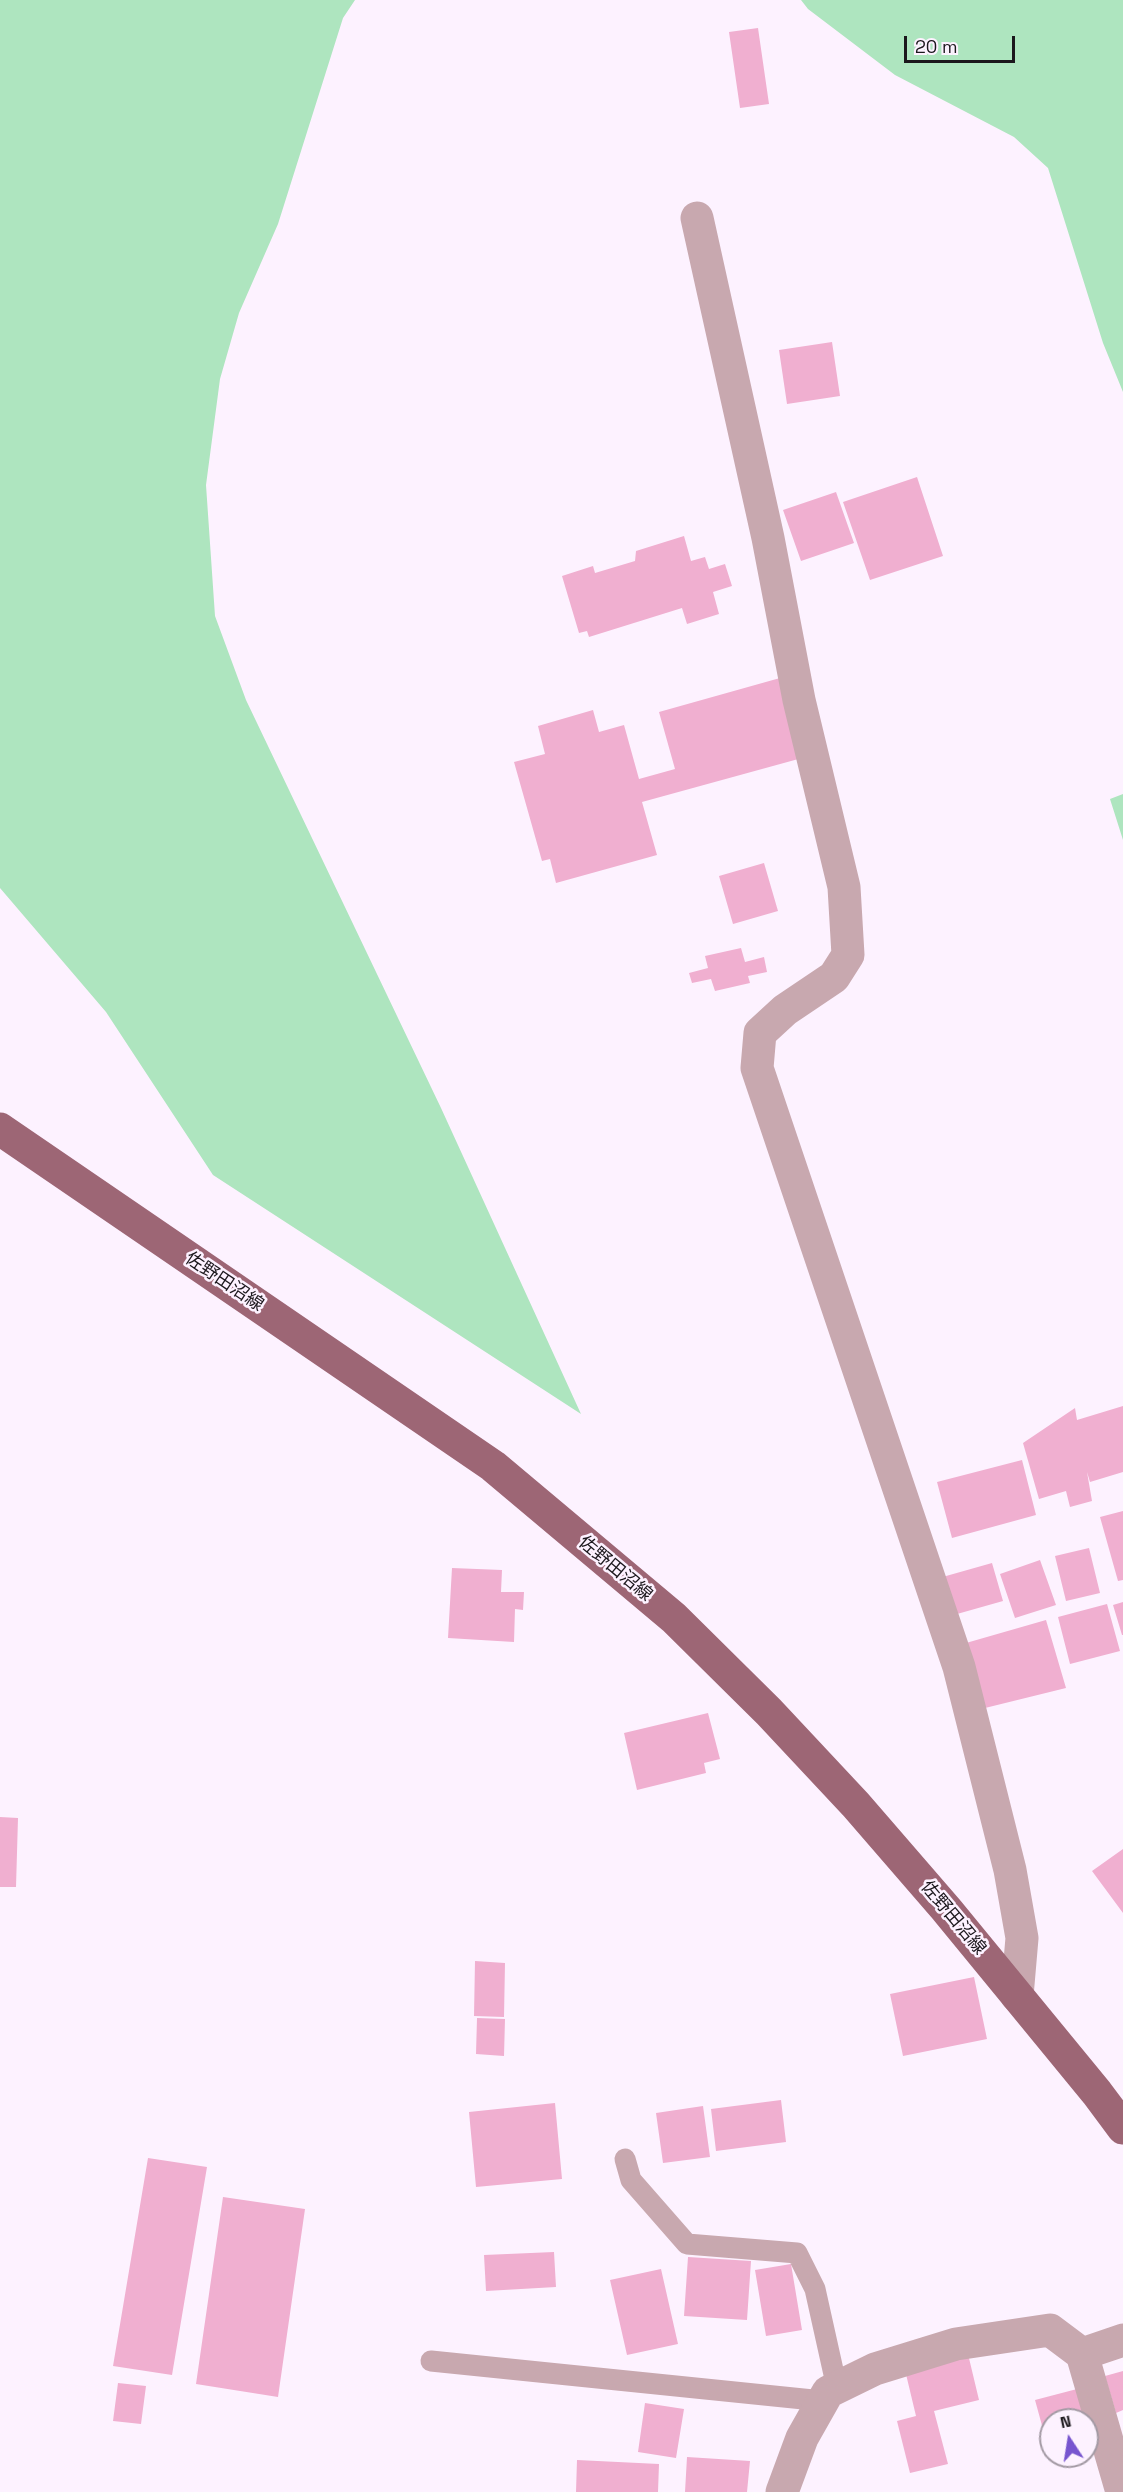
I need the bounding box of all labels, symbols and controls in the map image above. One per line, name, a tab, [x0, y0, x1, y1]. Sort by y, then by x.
scale bar	[907, 24, 1018, 62]
text: 20 m	[915, 35, 958, 58]
street label: 佐野田沼線	[181, 1248, 267, 1316]
street label: 佐野田沼線	[574, 1532, 656, 1606]
street label: 佐野田沼線	[916, 1877, 990, 1959]
north arrow	[1039, 2408, 1099, 2468]
text: N	[1058, 2410, 1073, 2433]

